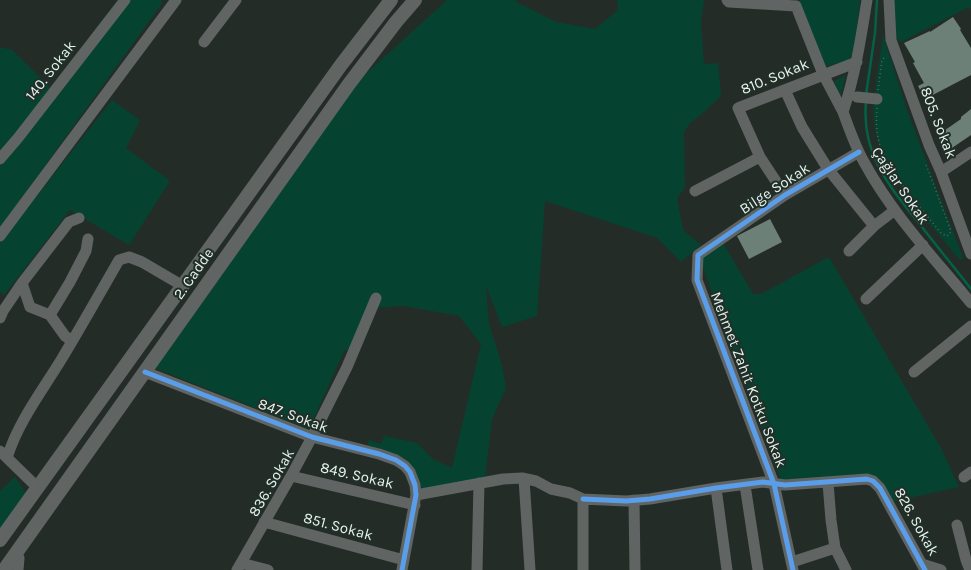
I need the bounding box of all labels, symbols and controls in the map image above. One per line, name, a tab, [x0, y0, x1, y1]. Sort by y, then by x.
street label: 140. Sokak	[22, 38, 80, 104]
street label: 810. Sokak	[738, 55, 812, 99]
street label: 805. Sokak	[916, 85, 960, 161]
street label: Çağlar Sokak	[867, 144, 933, 228]
street label: Bilge Sokak	[736, 160, 814, 218]
street label: 2. Cadde	[170, 245, 218, 303]
street label: Mehmet Zahit Kotku Sokak	[706, 290, 790, 470]
street label: 847. Sokak	[255, 395, 331, 437]
street label: 836. Sokak	[245, 446, 299, 520]
street label: 849. Sokak	[318, 459, 396, 493]
street label: 826. Sokak	[890, 485, 942, 559]
street label: 851. Sokak	[301, 509, 375, 545]

